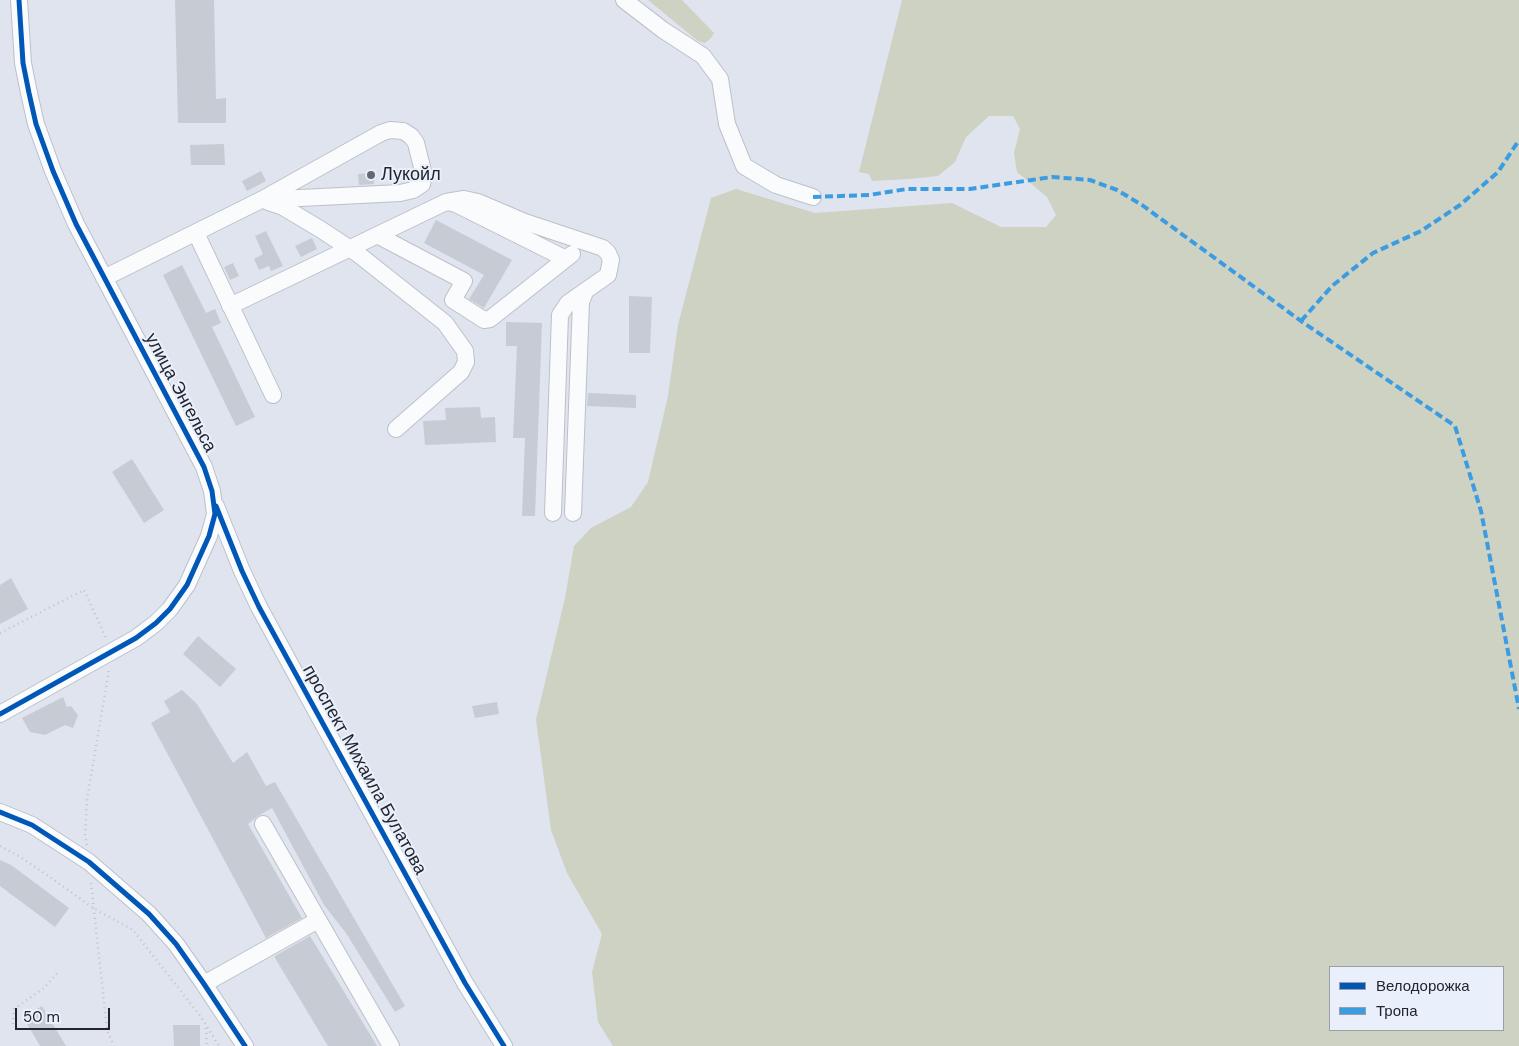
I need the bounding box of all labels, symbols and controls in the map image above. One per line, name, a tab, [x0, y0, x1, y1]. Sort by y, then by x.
place label: Лукойл	[381, 164, 441, 186]
marker: Лукойл	[365, 169, 377, 181]
street label: улица Энгельса	[140, 330, 220, 456]
street label: проспект Михаила Булатова	[297, 661, 431, 879]
legend	[1329, 966, 1504, 1031]
text: Велодорожка	[1376, 976, 1470, 996]
scale bar	[18, 998, 112, 1030]
text: Тропа	[1376, 1001, 1417, 1021]
text: 50 m	[23, 1007, 60, 1027]

